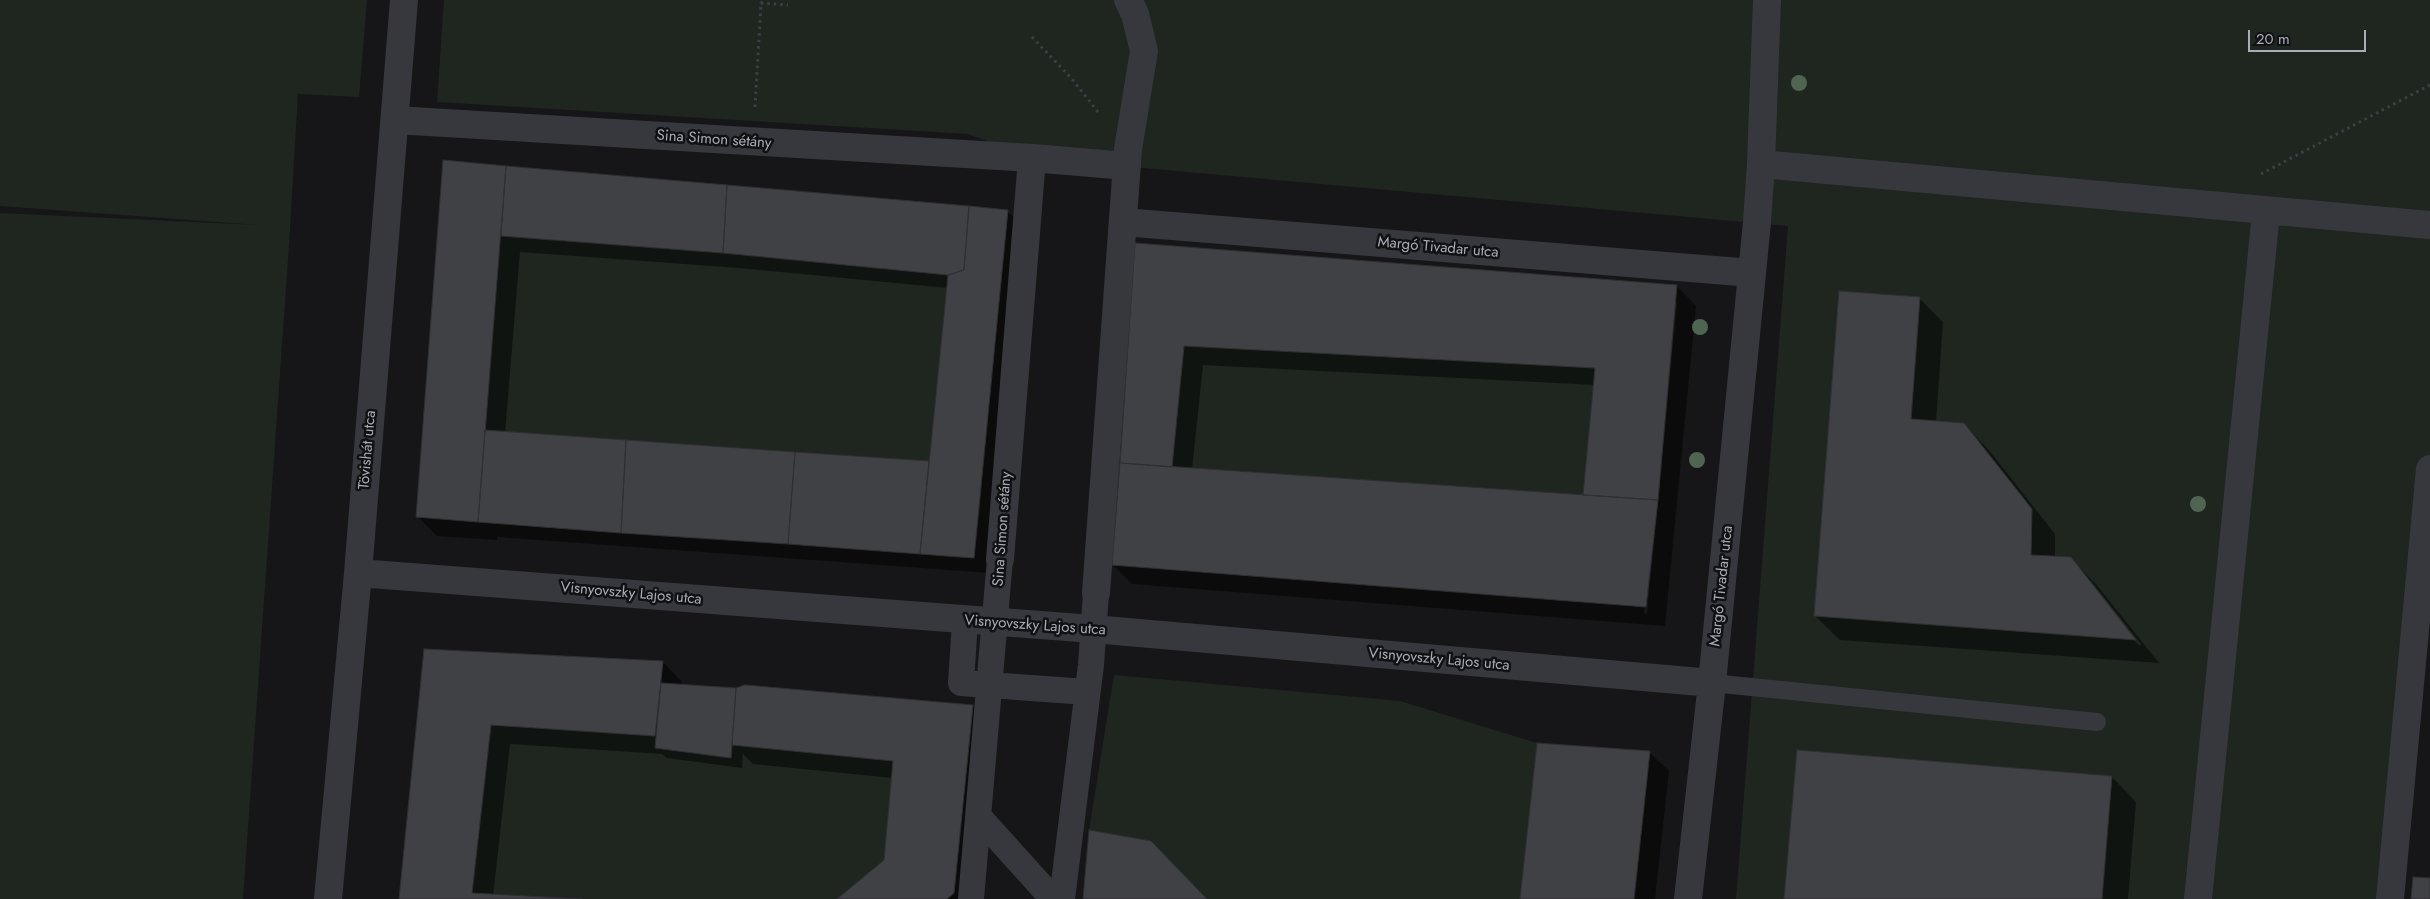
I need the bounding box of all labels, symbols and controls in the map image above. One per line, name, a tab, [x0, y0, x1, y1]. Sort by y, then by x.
scale bar	[2250, 20, 2368, 52]
text: 20 m	[2256, 28, 2290, 50]
street label: Sina Simon sétány	[656, 127, 772, 153]
street label: Margó Tivadar utca	[1377, 234, 1499, 262]
street label: Tövishát utca	[356, 410, 380, 490]
street label: Sina Simon sétány	[990, 471, 1016, 587]
street label: Margó Tivadar utca	[1707, 525, 1737, 647]
street label: Visnyovszky Lajos utca	[560, 579, 702, 609]
street label: Visnyovszky Lajos utca	[964, 612, 1106, 640]
street label: Visnyovszky Lajos utca	[1368, 645, 1510, 675]

